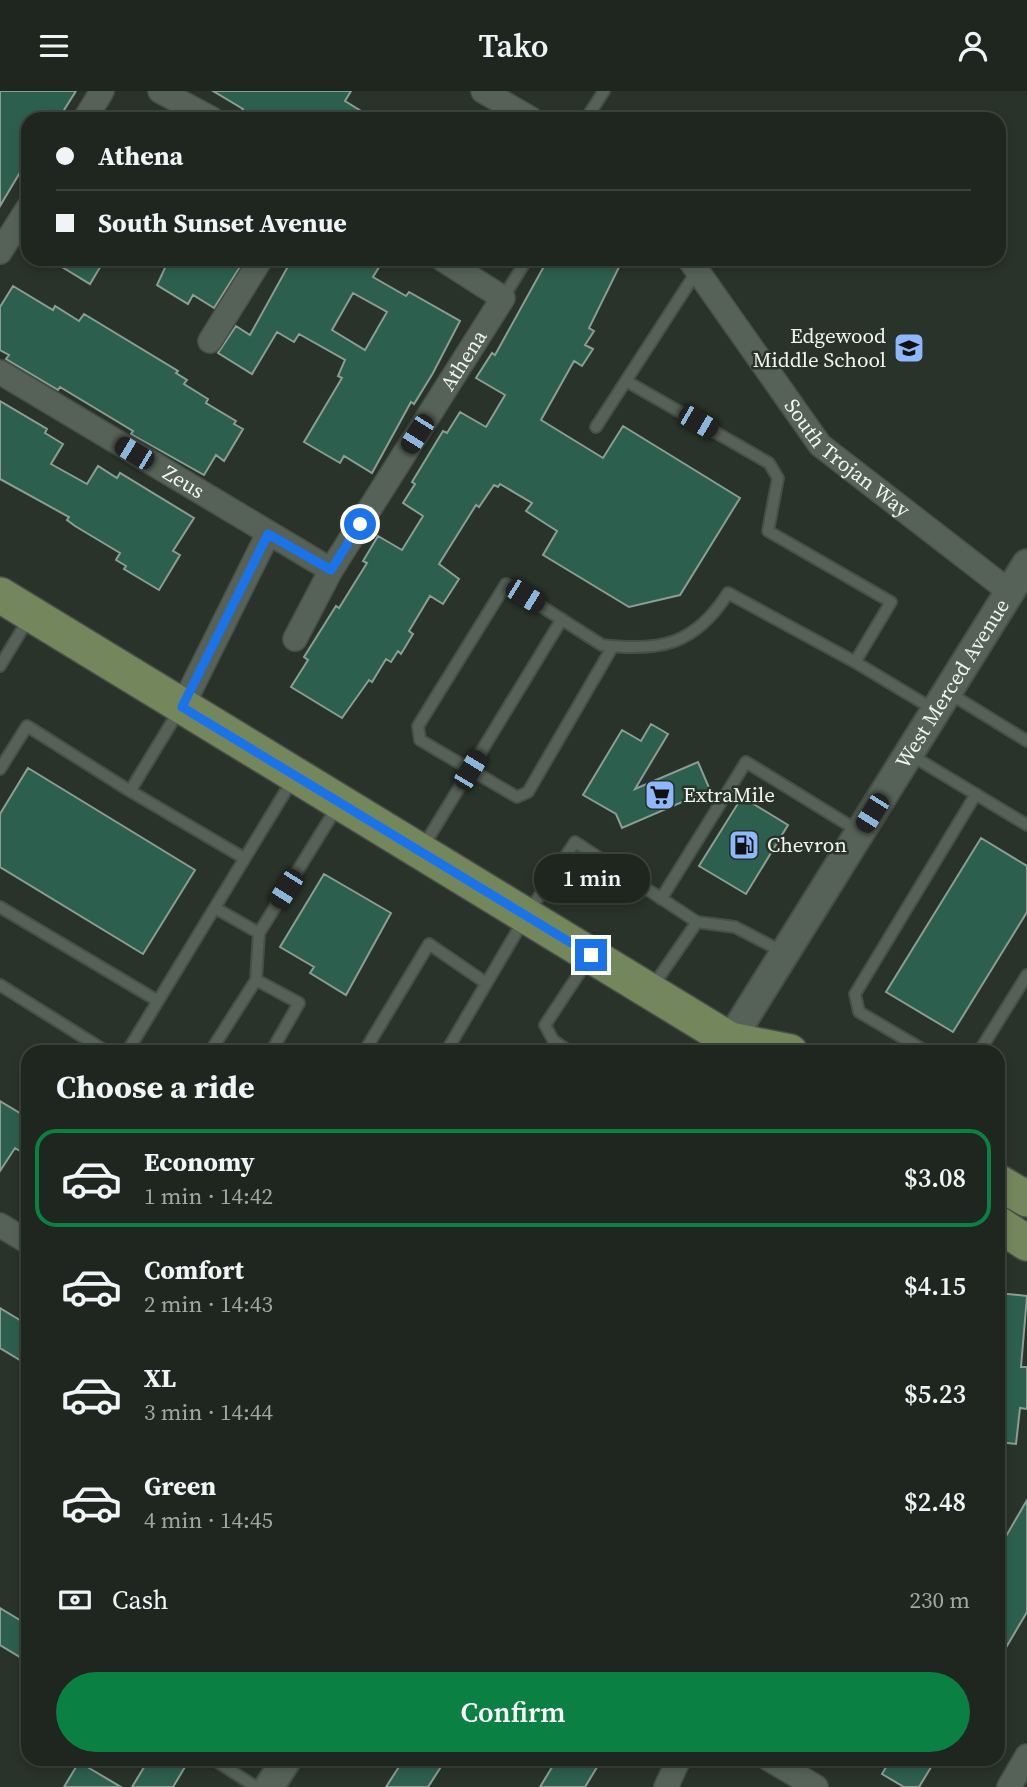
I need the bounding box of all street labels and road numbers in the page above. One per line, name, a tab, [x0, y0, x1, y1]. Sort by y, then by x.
street label: Athena	[433, 324, 494, 396]
street label: South Trojan Way	[778, 393, 917, 524]
street label: Zeus	[158, 458, 210, 505]
street label: West Merced Avenue	[888, 593, 1016, 774]

